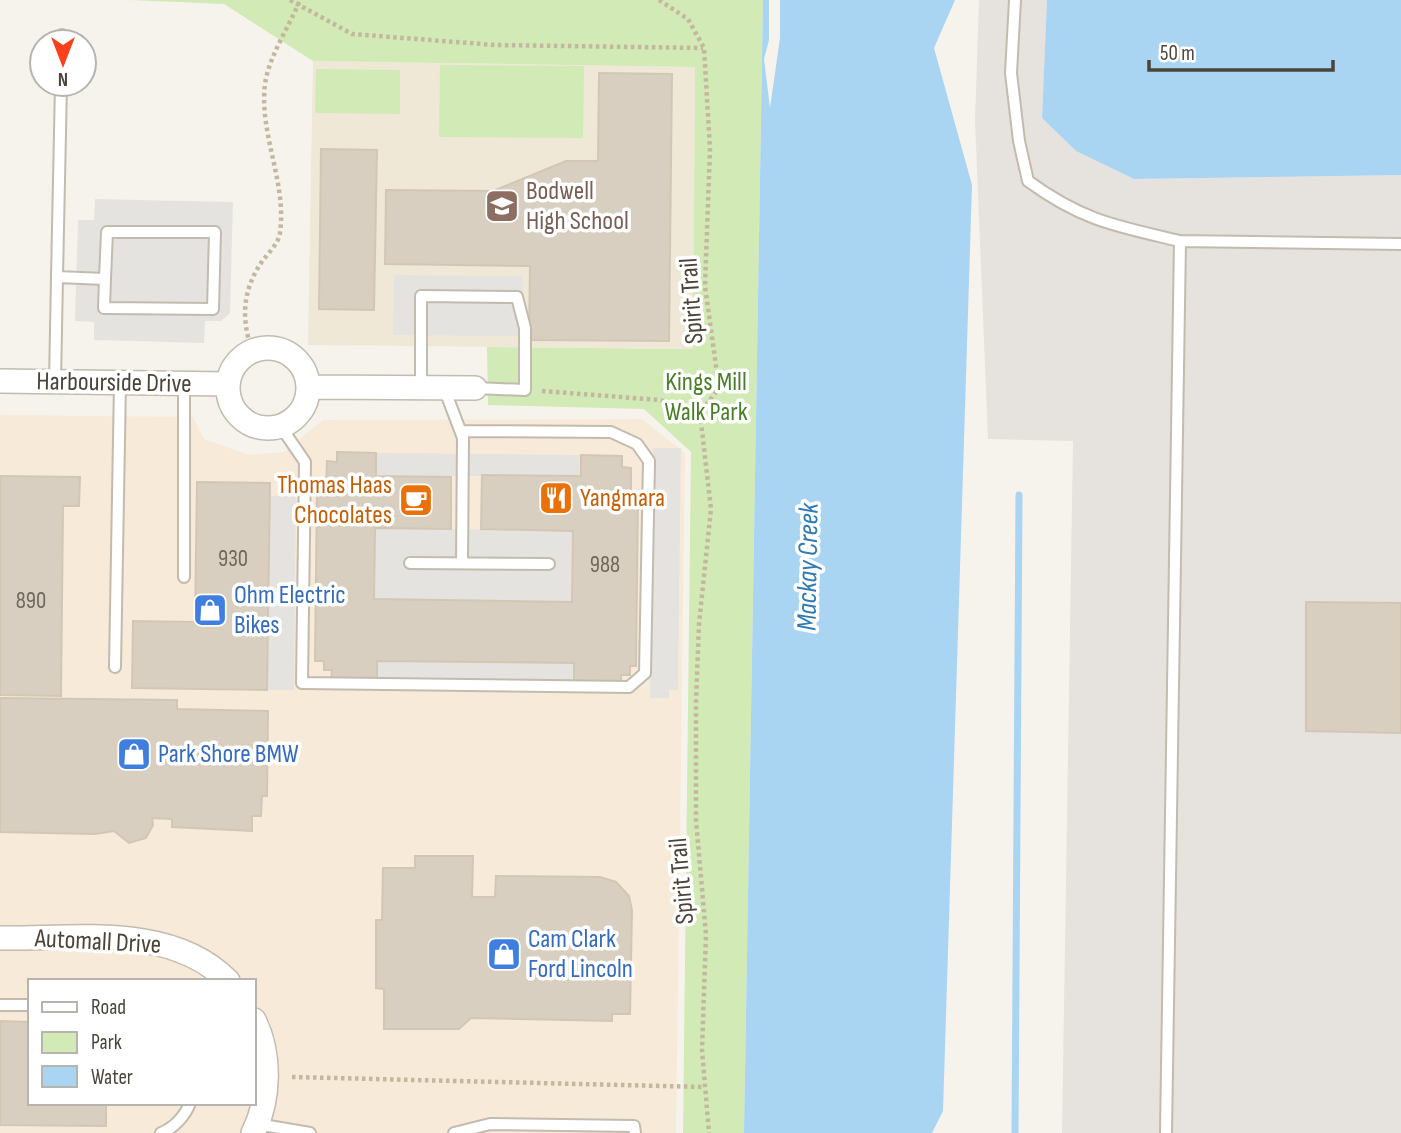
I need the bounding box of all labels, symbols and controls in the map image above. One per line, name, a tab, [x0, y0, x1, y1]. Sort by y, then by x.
north arrow	[28, 28, 98, 98]
scale bar	[1149, 28, 1333, 72]
text: 50 m	[1160, 41, 1195, 66]
text: N	[58, 67, 68, 90]
place label: Bodwell High School	[526, 176, 629, 237]
school or university icon: Bodwell High School	[483, 187, 521, 225]
street label: Spirit Trail	[674, 257, 710, 345]
street label: Harbourside Drive	[36, 366, 192, 400]
park label: Kings Mill Walk Park	[664, 367, 748, 428]
place label: Thomas Haas Chocolates	[277, 470, 392, 531]
restaurant icon: Yangmara	[537, 479, 575, 517]
cafe icon: Thomas Haas Chocolates	[397, 481, 435, 519]
place label: Yangmara	[580, 483, 665, 514]
water label: Mackay Creek	[790, 501, 826, 631]
house number: 930	[218, 545, 248, 573]
house number: 988	[590, 551, 620, 579]
place label: Ohm Electric Bikes	[234, 580, 346, 641]
house number: 890	[16, 587, 46, 615]
shop icon: Ohm Electric Bikes	[191, 591, 229, 629]
shop icon: Park Shore BMW	[115, 735, 153, 773]
place label: Park Shore BMW	[158, 739, 299, 770]
street label: Spirit Trail	[663, 837, 701, 925]
street label: Automall Drive	[33, 923, 162, 961]
place label: Cam Clark Ford Lincoln	[528, 924, 633, 985]
shop icon: Cam Clark Ford Lincoln	[485, 935, 523, 973]
legend	[28, 979, 256, 1105]
text: Road	[91, 995, 126, 1020]
text: Park	[91, 1030, 122, 1055]
text: Water	[91, 1065, 133, 1090]

